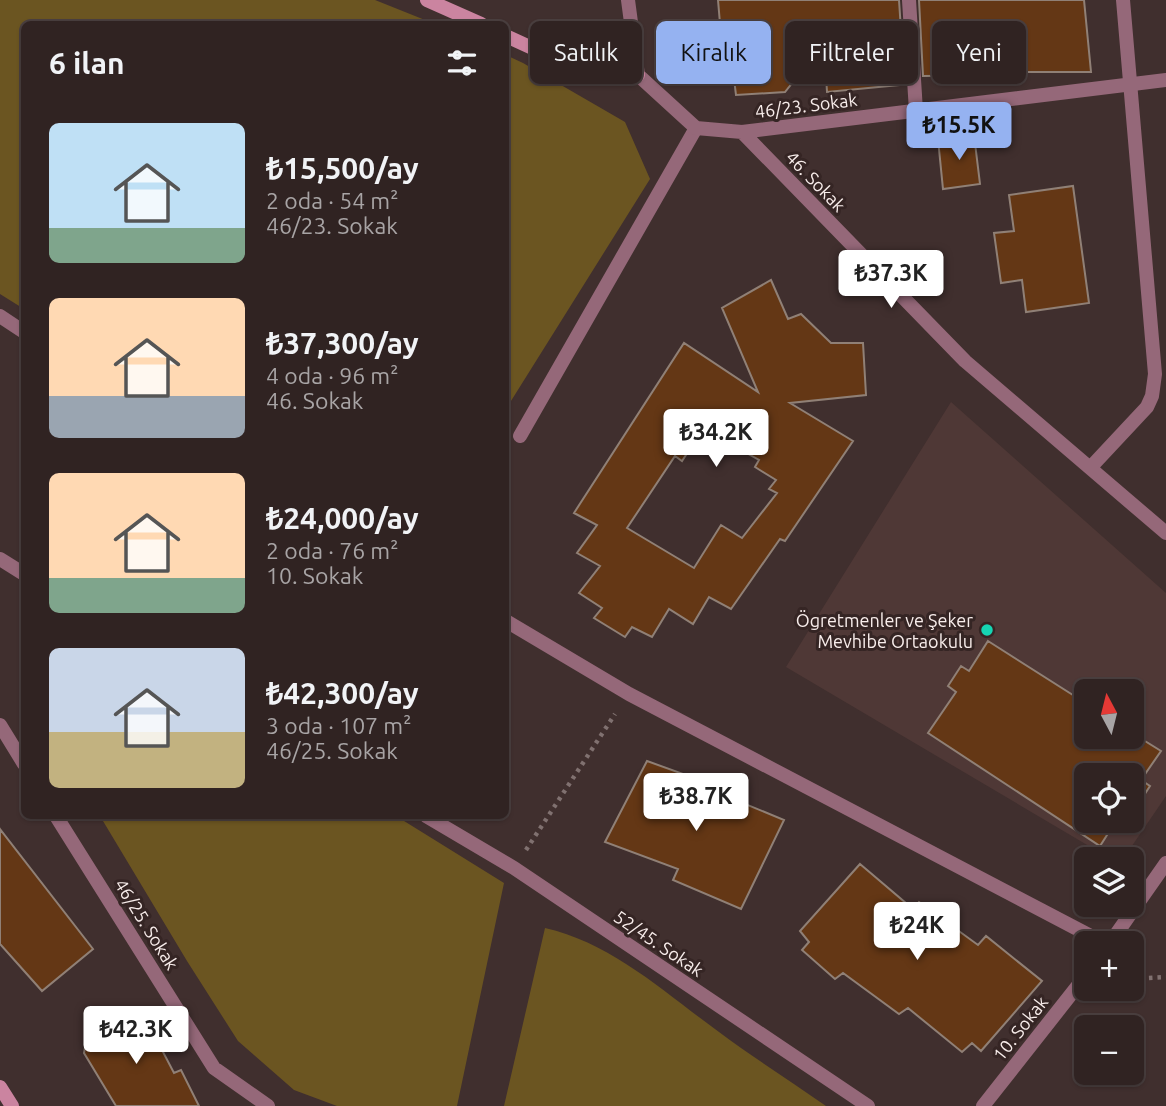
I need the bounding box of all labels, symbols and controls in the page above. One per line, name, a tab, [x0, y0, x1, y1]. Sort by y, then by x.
chip: Satılık	[530, 21, 642, 84]
chip: Kiralık	[656, 21, 771, 84]
chip: Filtreler	[785, 21, 918, 84]
chip: Yeni	[932, 21, 1026, 84]
icon: filters	[443, 44, 481, 82]
text: 6 ilan	[49, 46, 125, 80]
street label: 46/23. Sokak	[754, 89, 858, 121]
pin: ₺15.5K	[902, 102, 1016, 162]
text: ₺15.5K	[922, 112, 996, 137]
street label: 46. Sokak	[782, 147, 850, 215]
icon: home	[105, 151, 189, 235]
text: ₺15,500/ay	[266, 151, 419, 185]
text: 2 oda · 54 m²	[266, 188, 398, 213]
text: 46/23. Sokak	[266, 213, 398, 238]
pin: ₺37.3K	[834, 250, 948, 310]
text: ₺37.3K	[854, 260, 928, 285]
icon: home	[105, 326, 189, 410]
text: ₺37,300/ay	[266, 326, 419, 360]
text: 4 oda · 96 m²	[266, 363, 398, 388]
text: 46. Sokak	[266, 388, 363, 413]
pin: ₺34.2K	[659, 410, 773, 469]
text: ₺34.2K	[679, 419, 753, 444]
icon: home	[105, 501, 189, 585]
text: ₺24,000/ay	[266, 501, 419, 535]
text: 2 oda · 76 m²	[266, 538, 398, 563]
text: 10. Sokak	[266, 563, 363, 588]
place label: Ögretmenler ve Şeker Mevhibe Ortaokulu	[796, 610, 973, 651]
marker: Ögretmenler ve Şeker Mevhibe Ortaokulu	[979, 622, 995, 638]
icon: home	[105, 676, 189, 760]
text: ₺42,300/ay	[266, 676, 419, 710]
north arrow	[1074, 679, 1144, 749]
map controls	[1074, 679, 1144, 1085]
text: 3 oda · 107 m²	[266, 713, 411, 738]
text: 46/25. Sokak	[266, 738, 398, 763]
button: locate	[1074, 763, 1144, 833]
pin: ₺38.7K	[639, 774, 753, 833]
text: ₺38.7K	[659, 783, 733, 808]
button: layers	[1074, 847, 1144, 917]
street label: 46/25. Sokak	[111, 875, 183, 973]
pin: ₺24K	[876, 902, 958, 962]
street label: 52/45. Sokak	[611, 906, 707, 980]
text: ₺24K	[890, 912, 944, 937]
button: +	[1074, 931, 1144, 1001]
street label: 10. Sokak	[989, 992, 1051, 1064]
pin: ₺42.3K	[79, 1006, 193, 1066]
button: −	[1074, 1015, 1144, 1085]
text: ₺42.3K	[99, 1016, 173, 1041]

